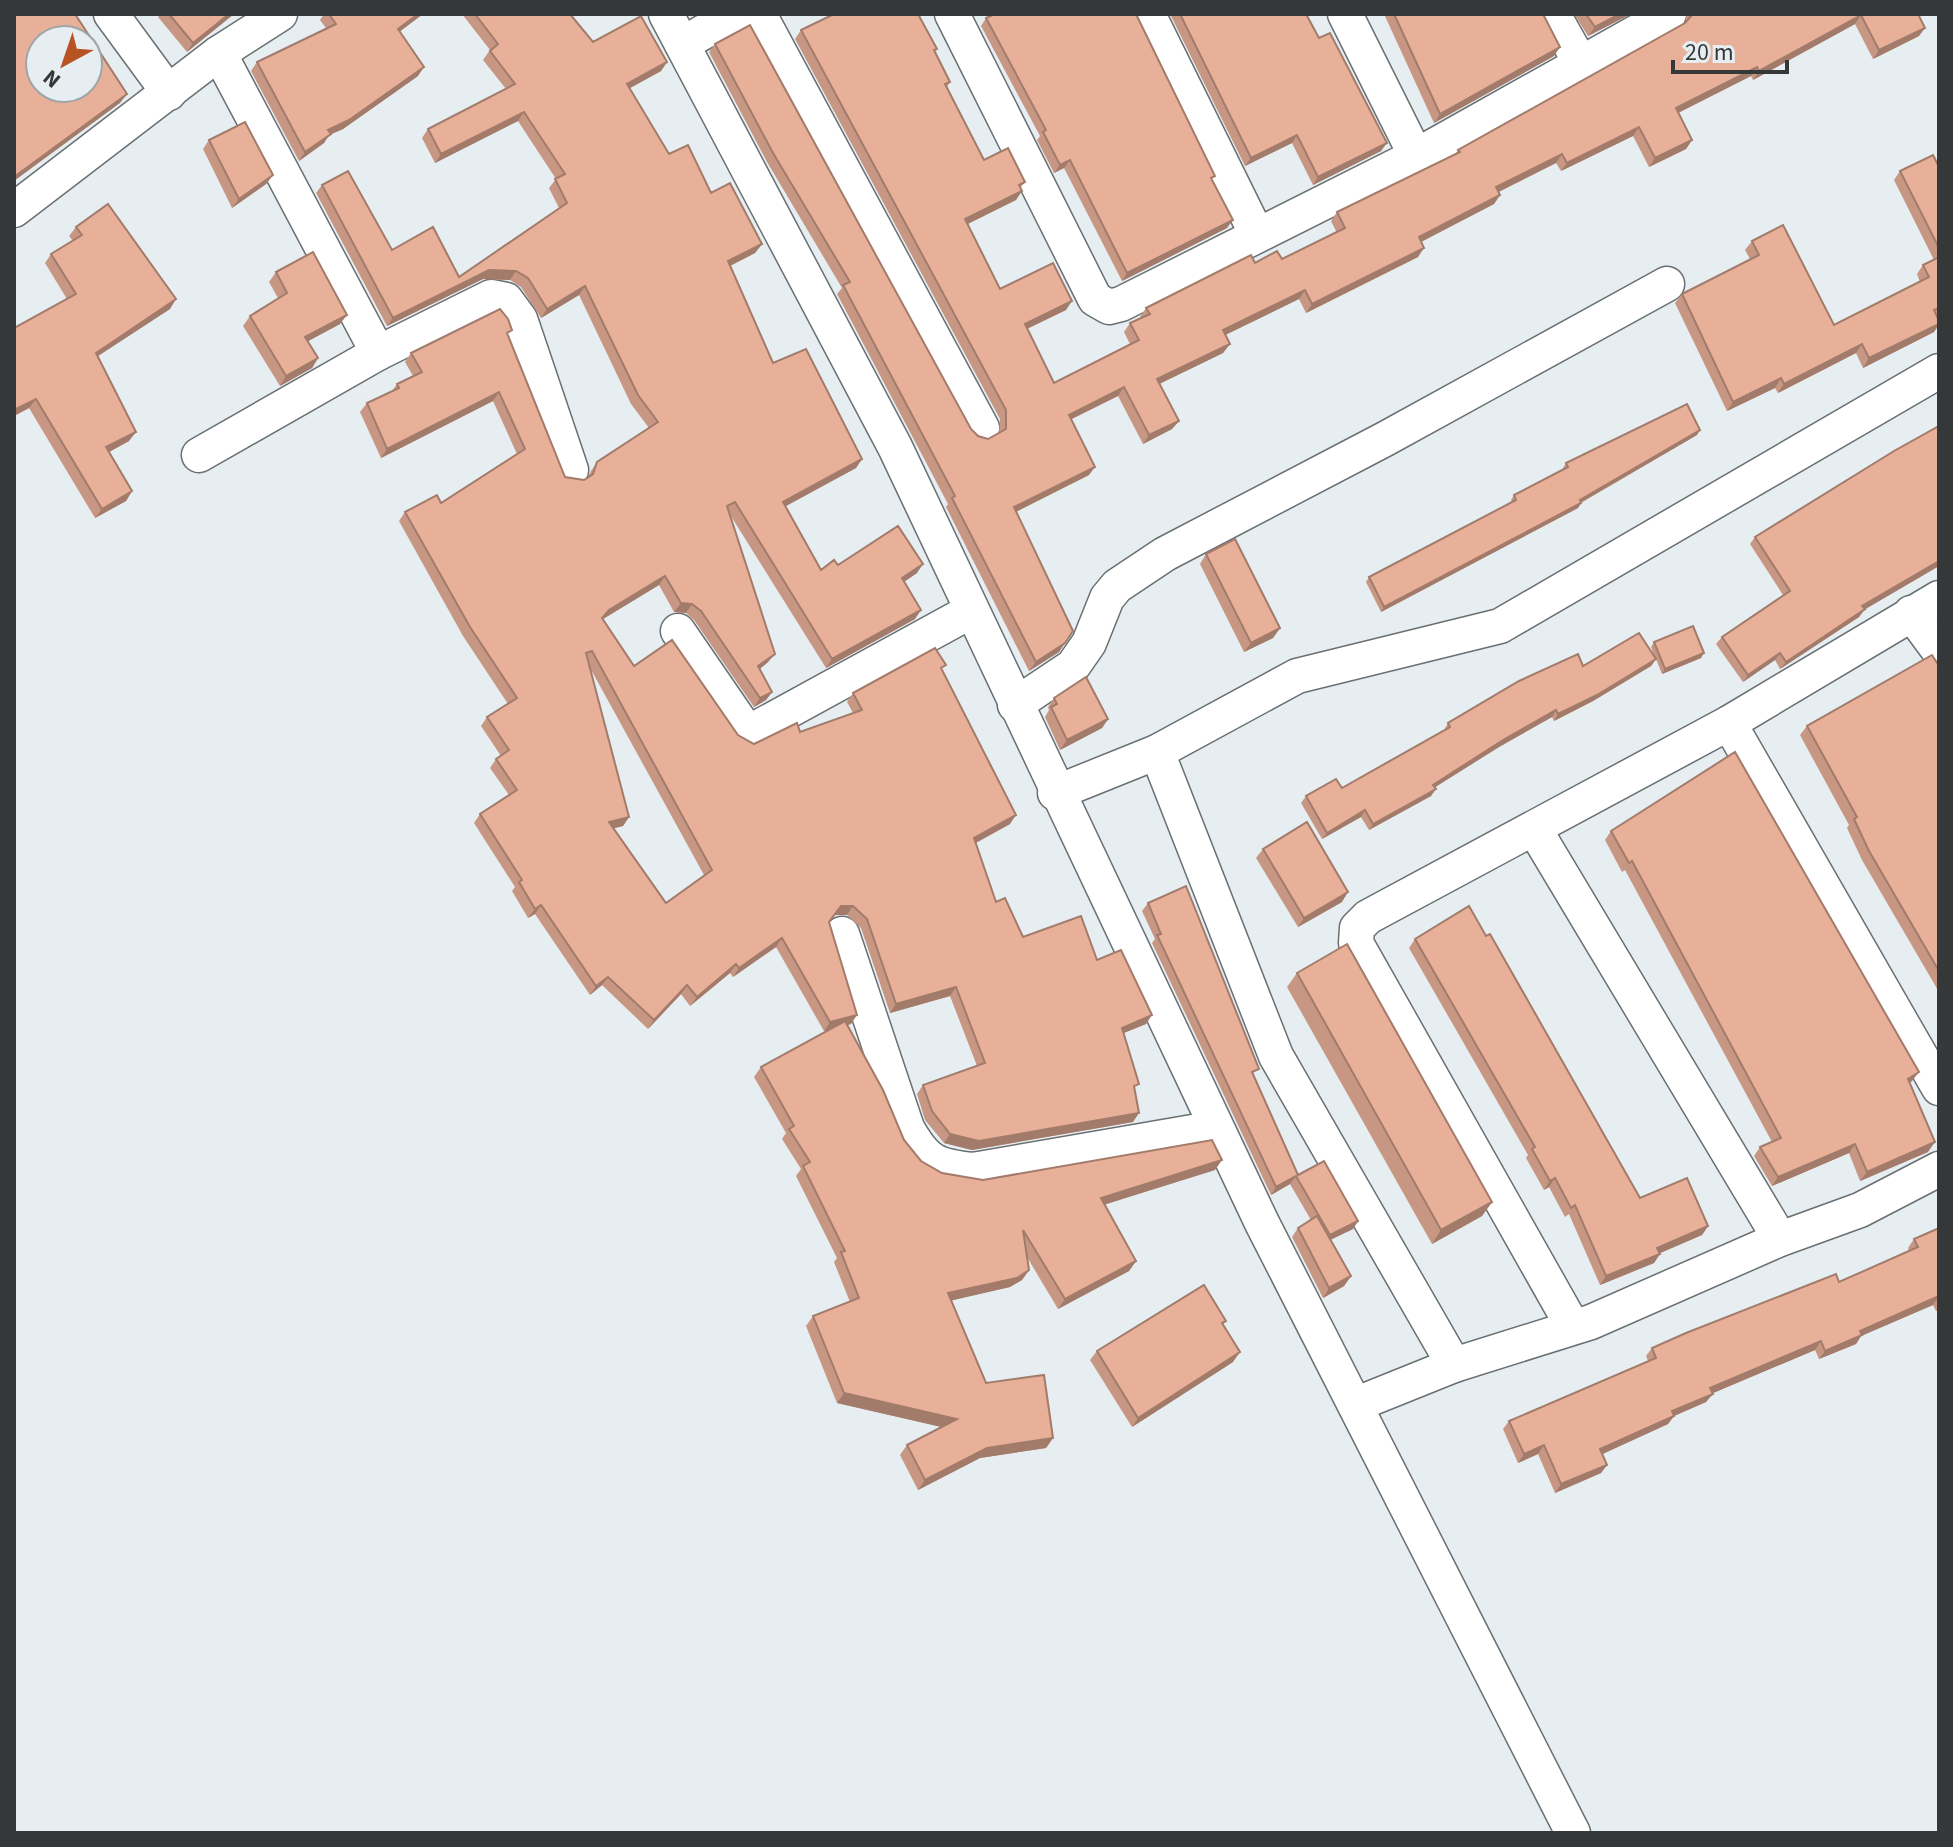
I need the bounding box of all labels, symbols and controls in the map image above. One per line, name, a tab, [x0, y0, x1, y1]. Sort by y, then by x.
north arrow	[24, 24, 104, 104]
scale bar	[1673, 24, 1787, 74]
text: 20 m	[1685, 35, 1734, 70]
text: N	[36, 62, 68, 96]

